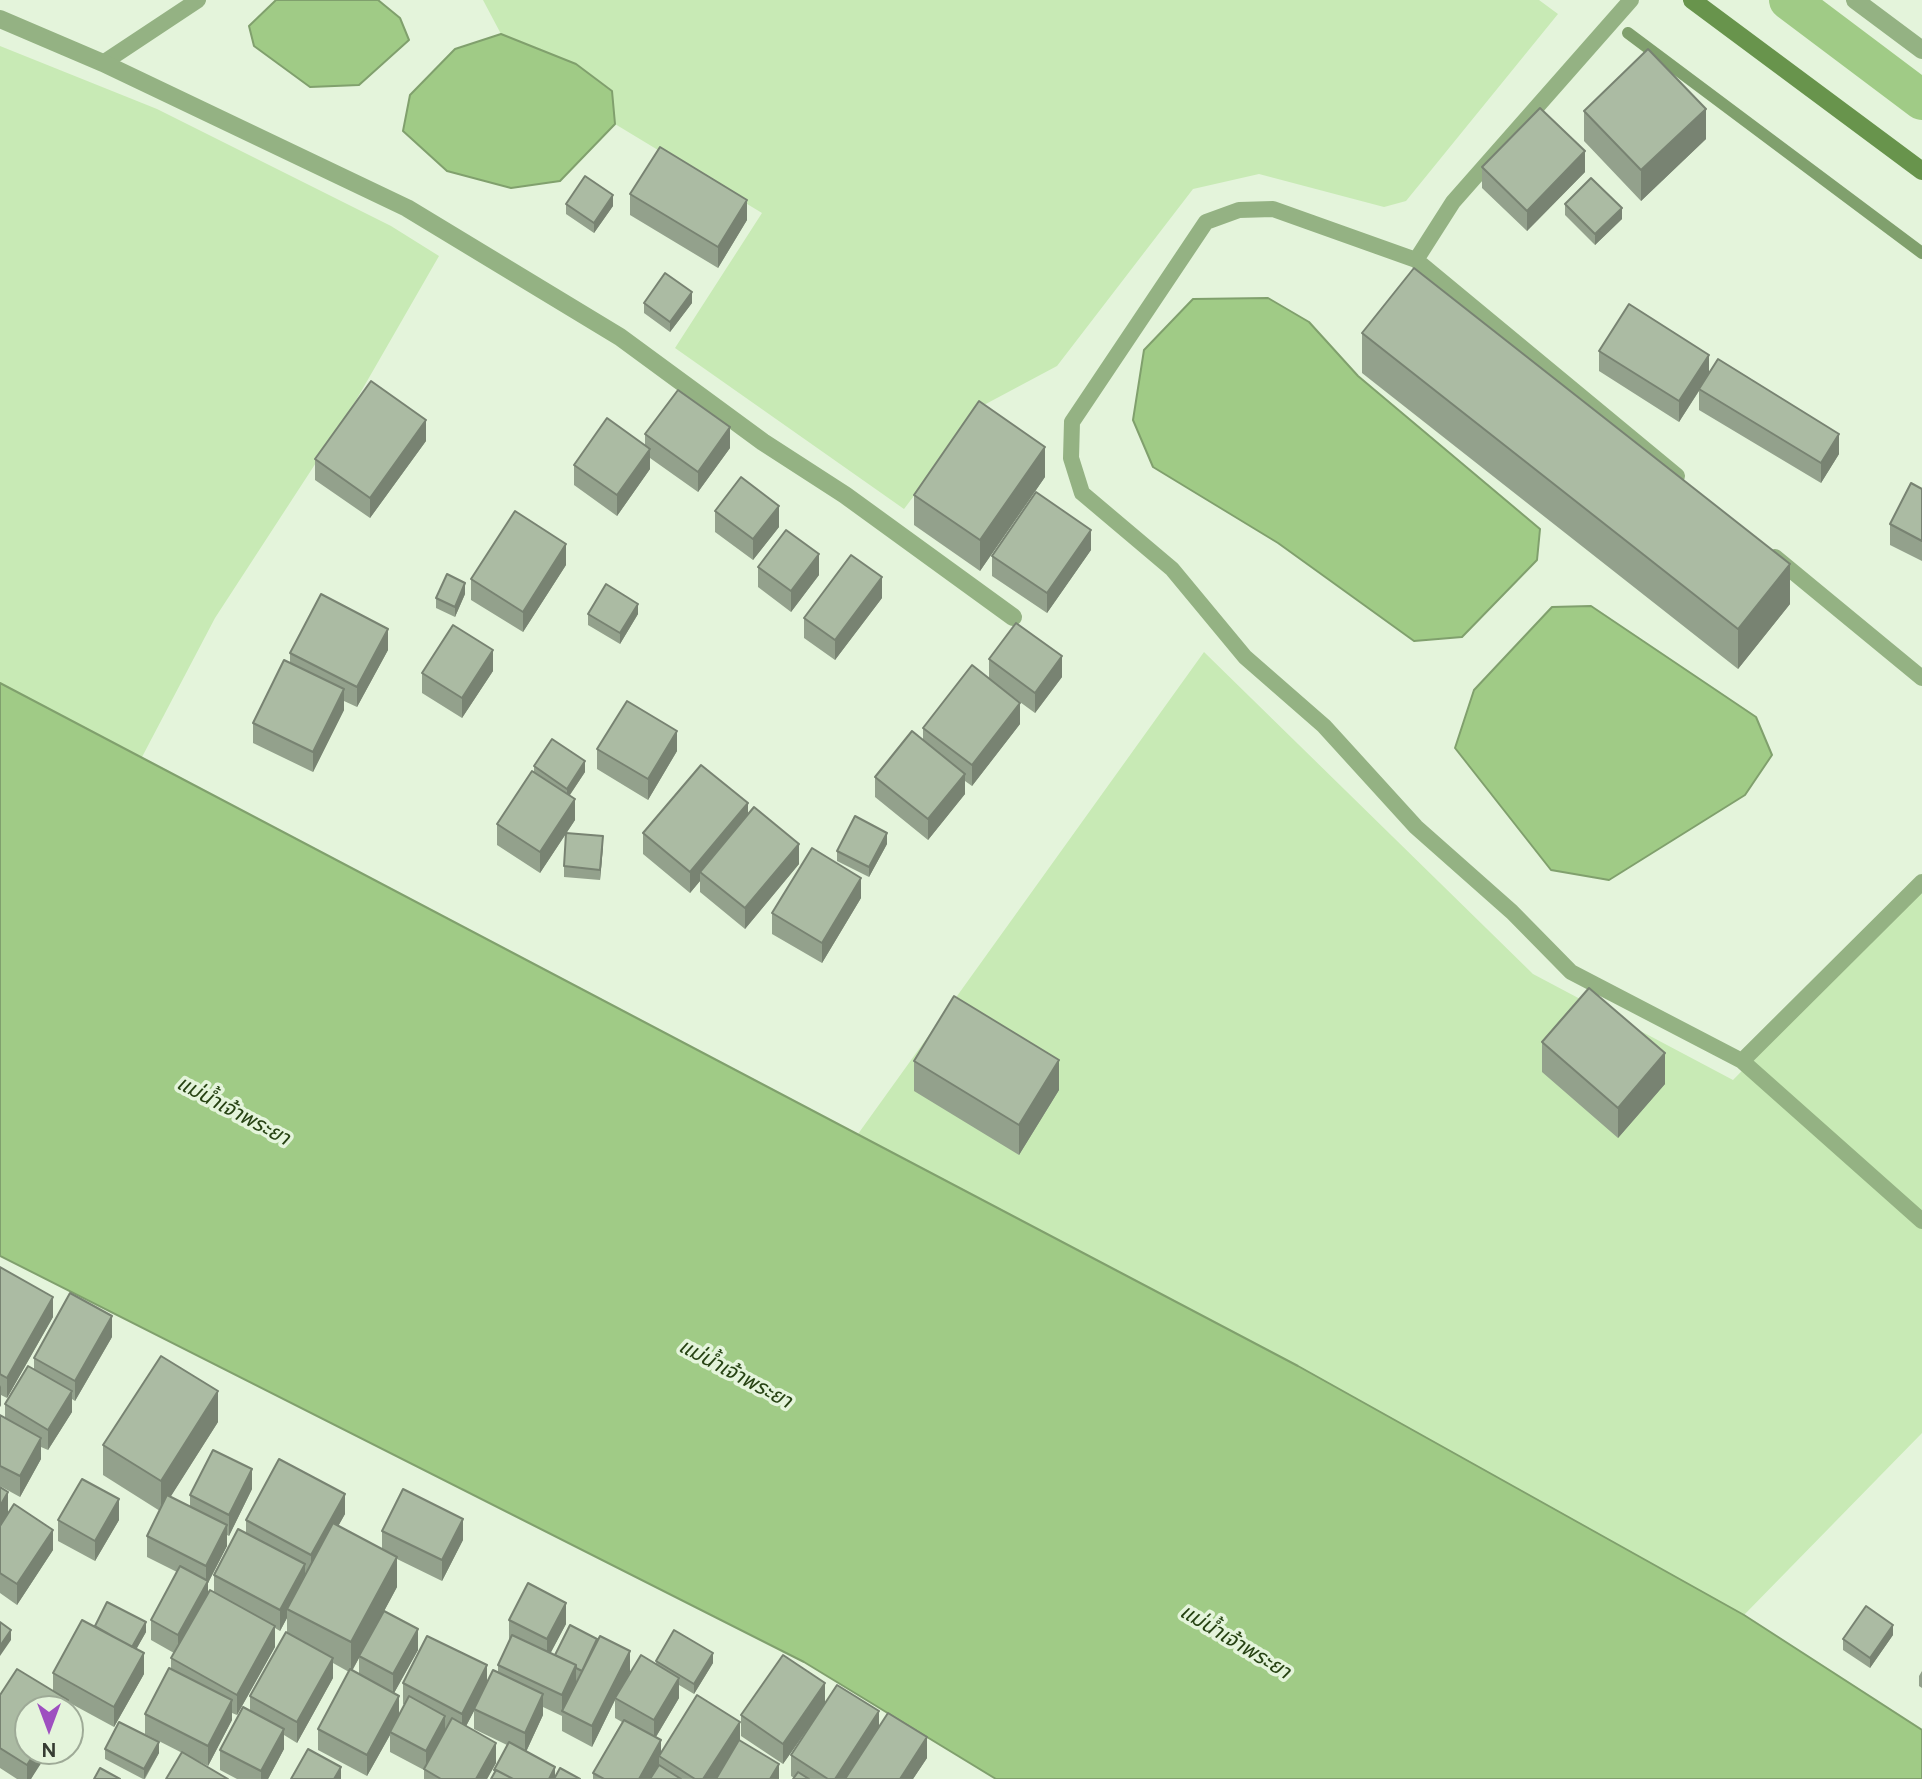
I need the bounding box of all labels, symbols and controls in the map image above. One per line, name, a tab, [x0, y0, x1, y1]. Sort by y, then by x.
water label: แม่น้ำเจ้าพระยา	[172, 1071, 294, 1151]
water label: แม่น้ำเจ้าพระยา	[674, 1334, 796, 1414]
water label: แม่น้ำเจ้าพระยา	[1175, 1599, 1295, 1685]
north arrow	[14, 1695, 84, 1765]
text: N	[42, 1738, 56, 1761]

